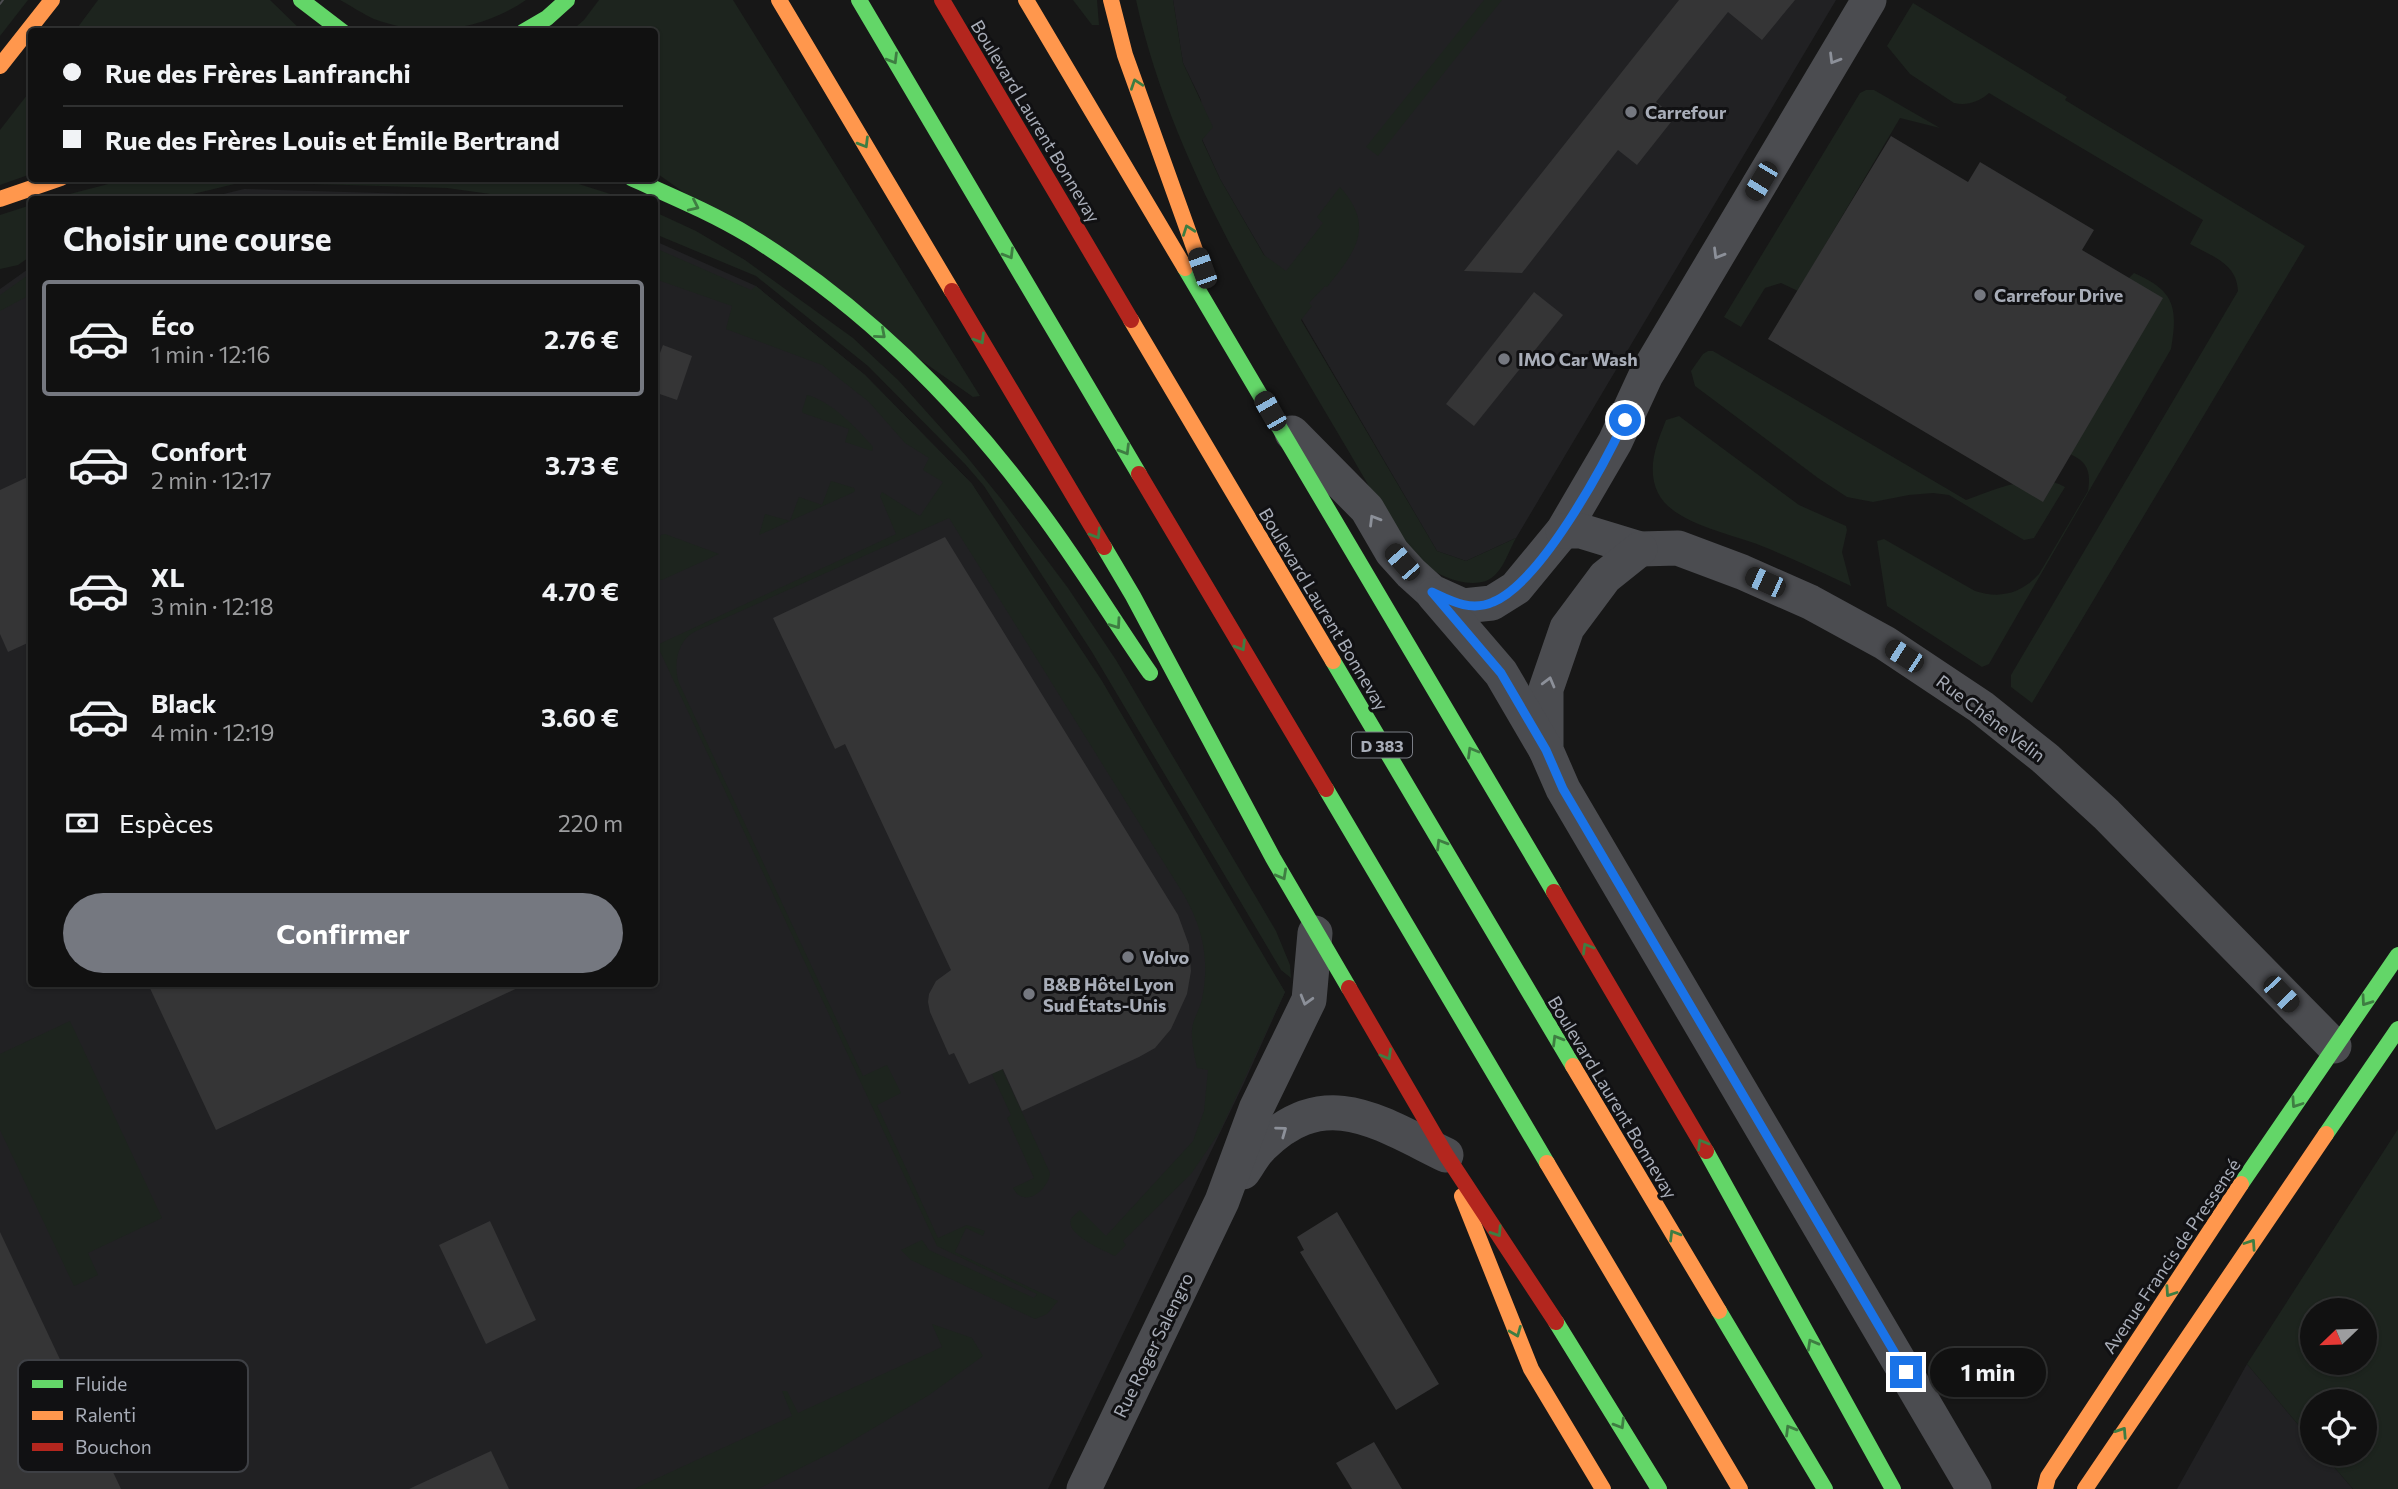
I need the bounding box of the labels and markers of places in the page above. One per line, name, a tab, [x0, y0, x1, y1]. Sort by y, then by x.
place label: Carrefour	[1645, 101, 1727, 123]
marker: Carrefour	[1623, 104, 1639, 120]
place label: Carrefour Drive	[1994, 284, 2123, 306]
marker: Carrefour Drive	[1972, 287, 1988, 303]
place label: IMO Car Wash	[1518, 348, 1638, 370]
marker: IMO Car Wash	[1496, 351, 1512, 367]
place label: Volvo	[1142, 946, 1190, 968]
marker: Volvo	[1120, 949, 1136, 965]
place label: B&B Hôtel Lyon Sud États-Unis	[1043, 973, 1174, 1016]
marker: B&B Hôtel Lyon Sud États-Unis	[1021, 986, 1037, 1002]

